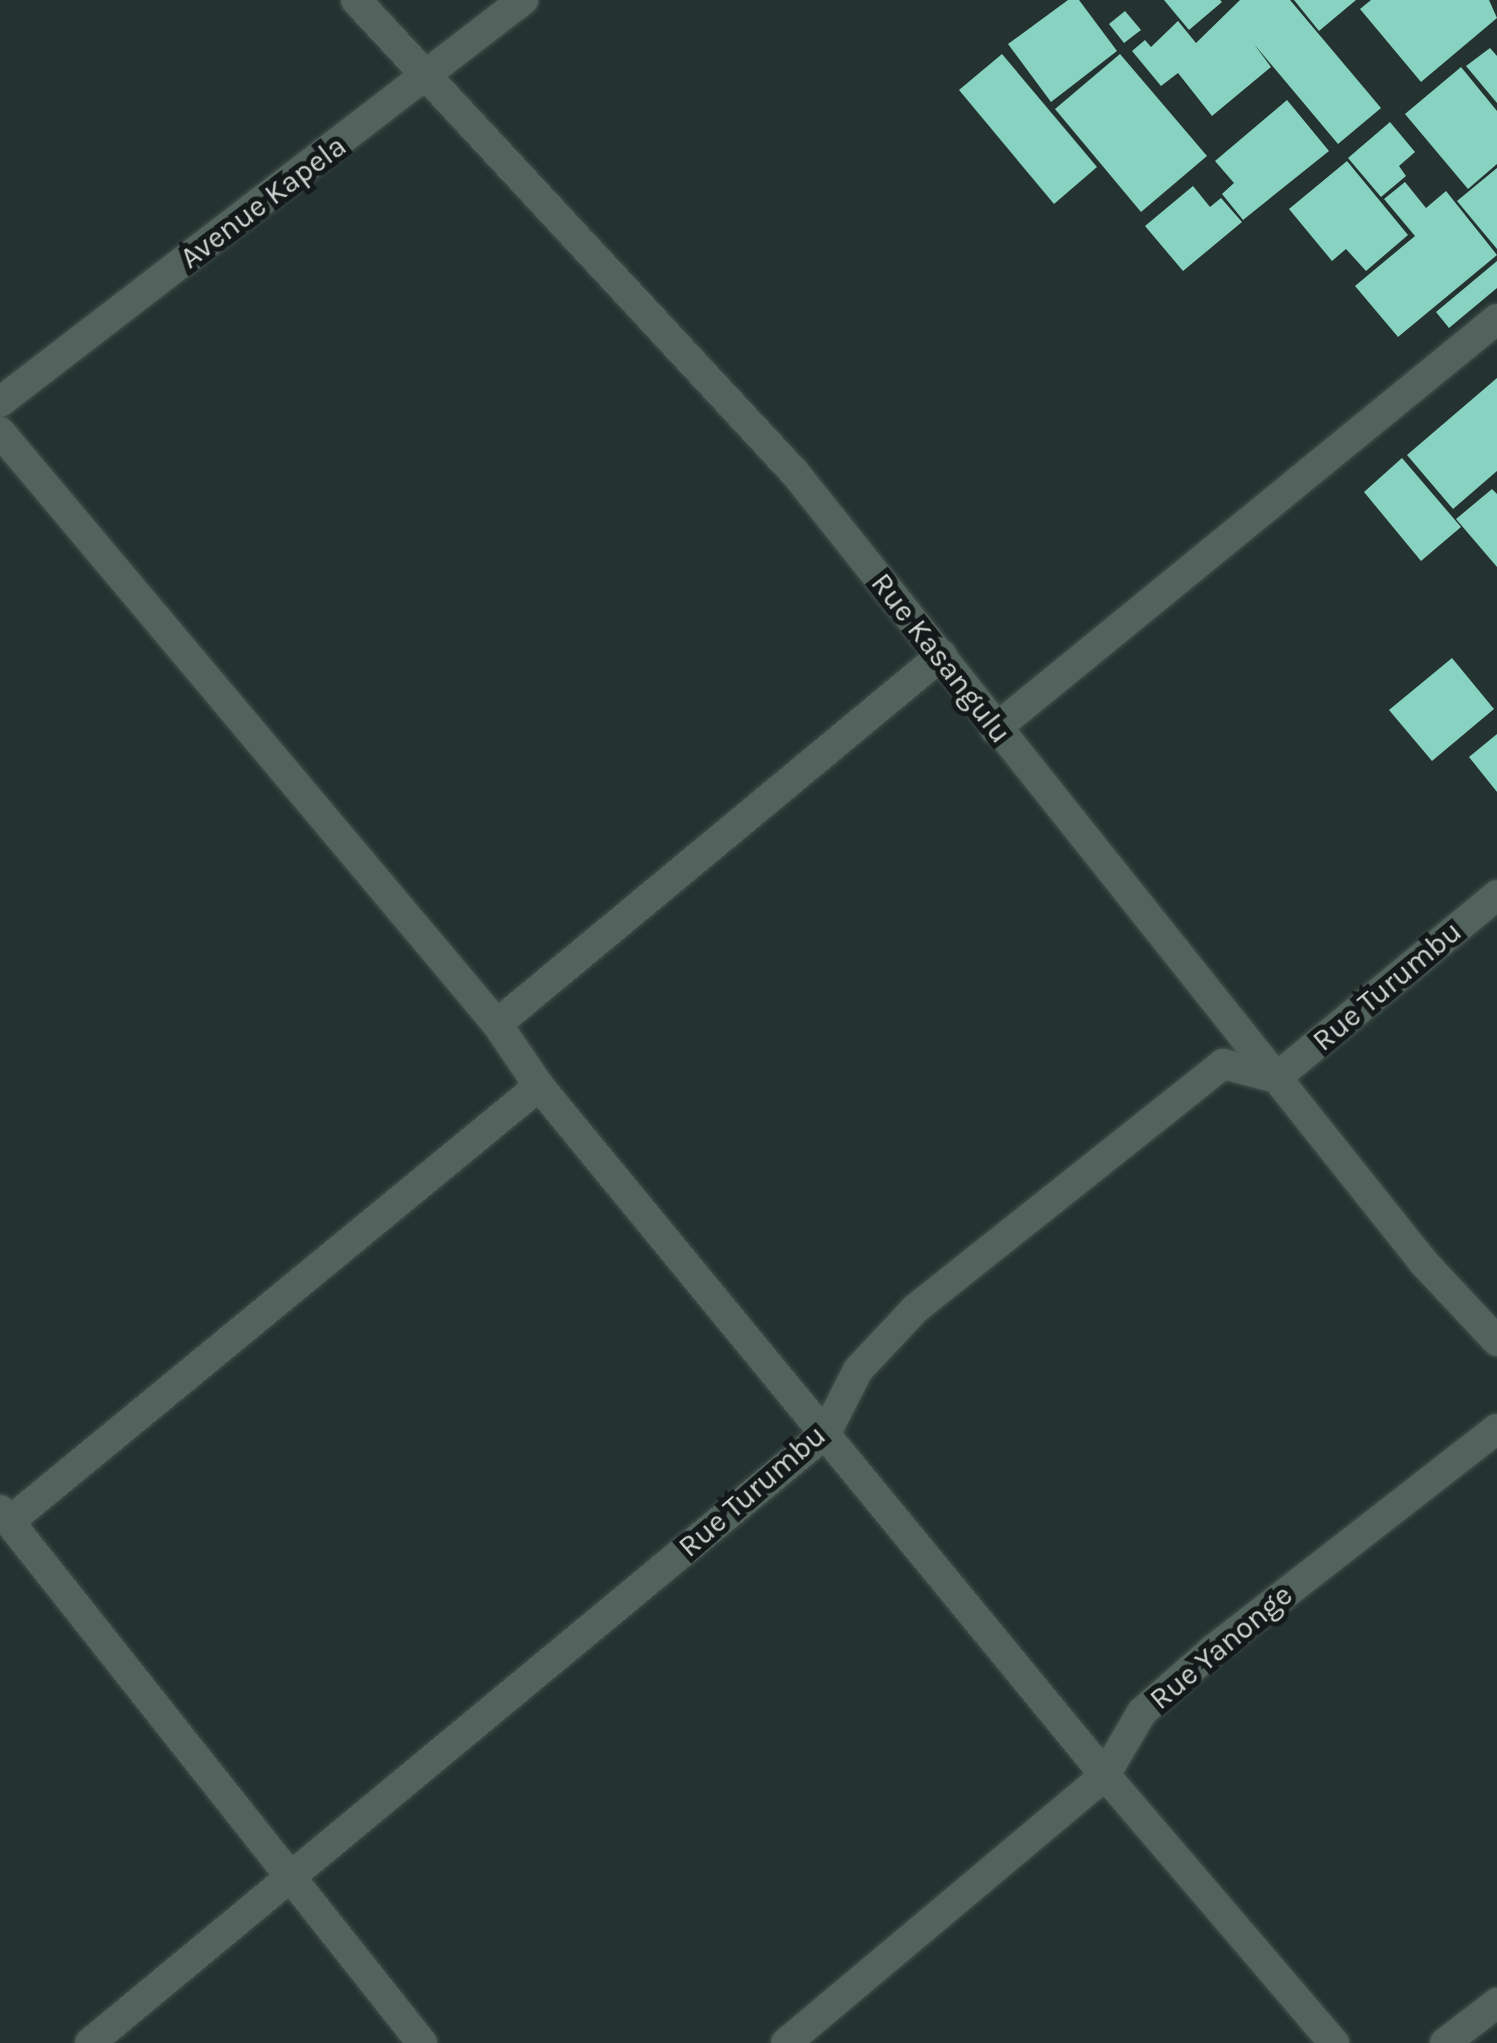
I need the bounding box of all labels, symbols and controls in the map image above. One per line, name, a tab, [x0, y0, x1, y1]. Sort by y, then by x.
street label: Avenue Kapela	[173, 128, 353, 276]
street label: Rue Kasangulu	[863, 566, 1019, 750]
street label: Rue Turumbu	[1305, 913, 1469, 1059]
street label: Rue Turumbu	[671, 1417, 833, 1565]
street label: Rue Yanonge	[1142, 1577, 1300, 1717]

